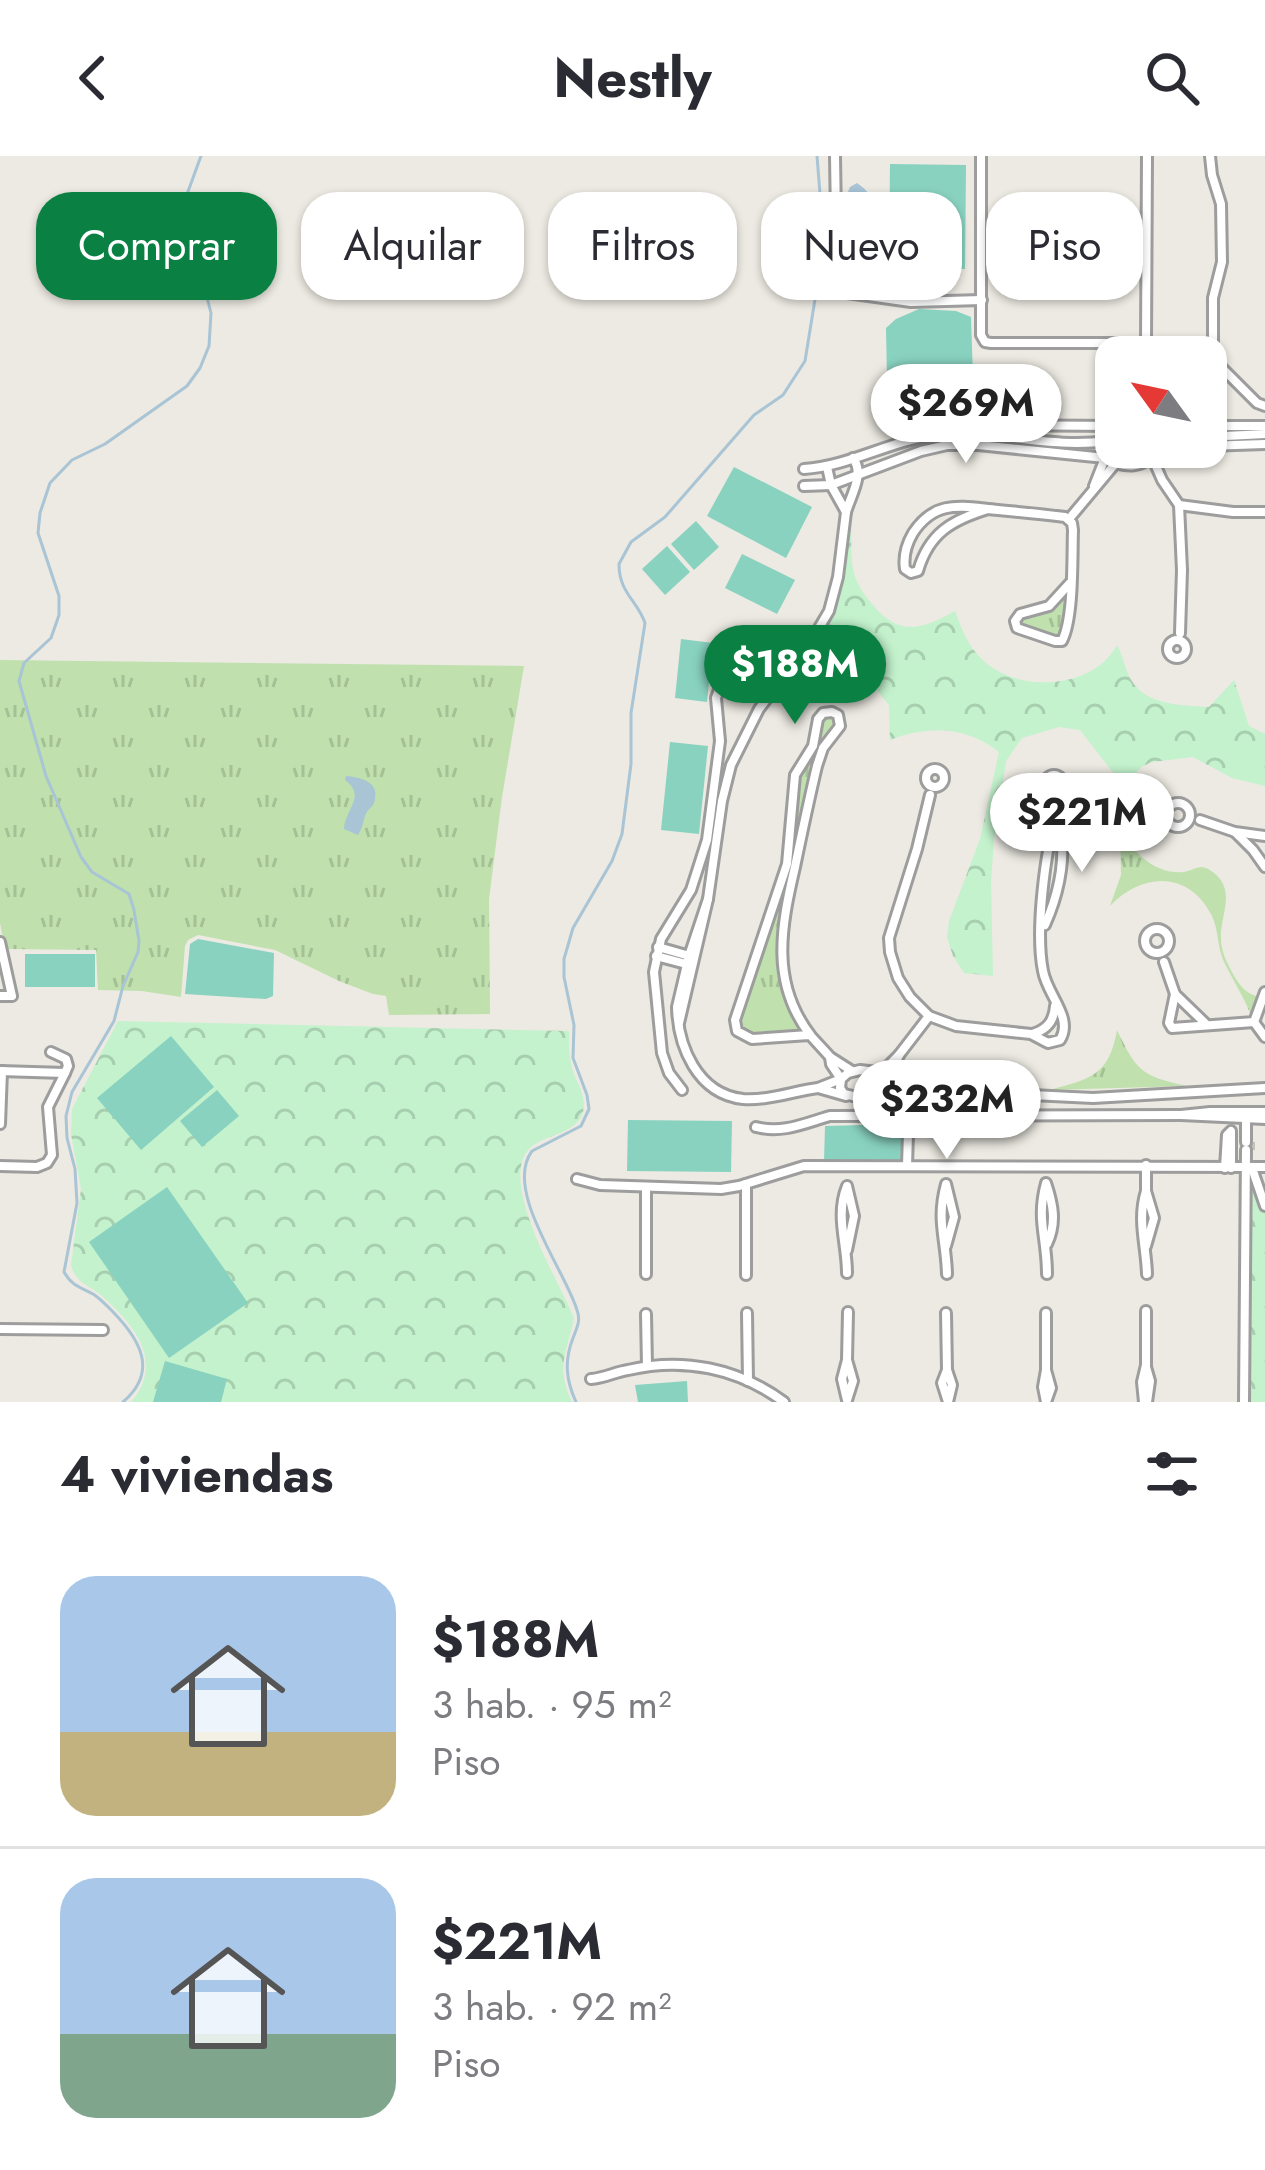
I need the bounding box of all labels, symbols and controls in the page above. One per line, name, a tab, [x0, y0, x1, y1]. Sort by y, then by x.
text: Nestly	[553, 39, 712, 117]
icon: back	[60, 45, 126, 111]
icon: search	[1139, 45, 1205, 111]
chip: Comprar	[36, 192, 277, 300]
chip: Alquilar	[301, 192, 524, 300]
chip: Filtros	[548, 192, 737, 300]
chip: Nuevo	[761, 192, 962, 300]
chip: Piso	[986, 192, 1143, 300]
north arrow	[1095, 336, 1227, 468]
map controls	[1095, 336, 1227, 468]
pin: $269M	[882, 364, 1050, 466]
text: $269M	[898, 374, 1034, 431]
pin: $188M	[711, 625, 879, 727]
text: $188M	[731, 635, 859, 692]
pin: $221M	[998, 773, 1166, 875]
text: $221M	[1017, 783, 1147, 840]
pin: $232M	[863, 1060, 1031, 1162]
text: $232M	[880, 1070, 1014, 1127]
text: 4 viviendas	[60, 1437, 334, 1511]
icon: filters	[1139, 1441, 1205, 1507]
text: $188M	[432, 1602, 599, 1676]
icon: home	[156, 1624, 300, 1768]
text: 3 hab. · 95 m²	[432, 1676, 671, 1733]
text: Piso	[432, 1733, 501, 1790]
text: $221M	[432, 1904, 602, 1978]
icon: home	[156, 1926, 300, 2070]
text: 3 hab. · 92 m²	[432, 1978, 672, 2035]
text: Piso	[432, 2035, 501, 2092]

